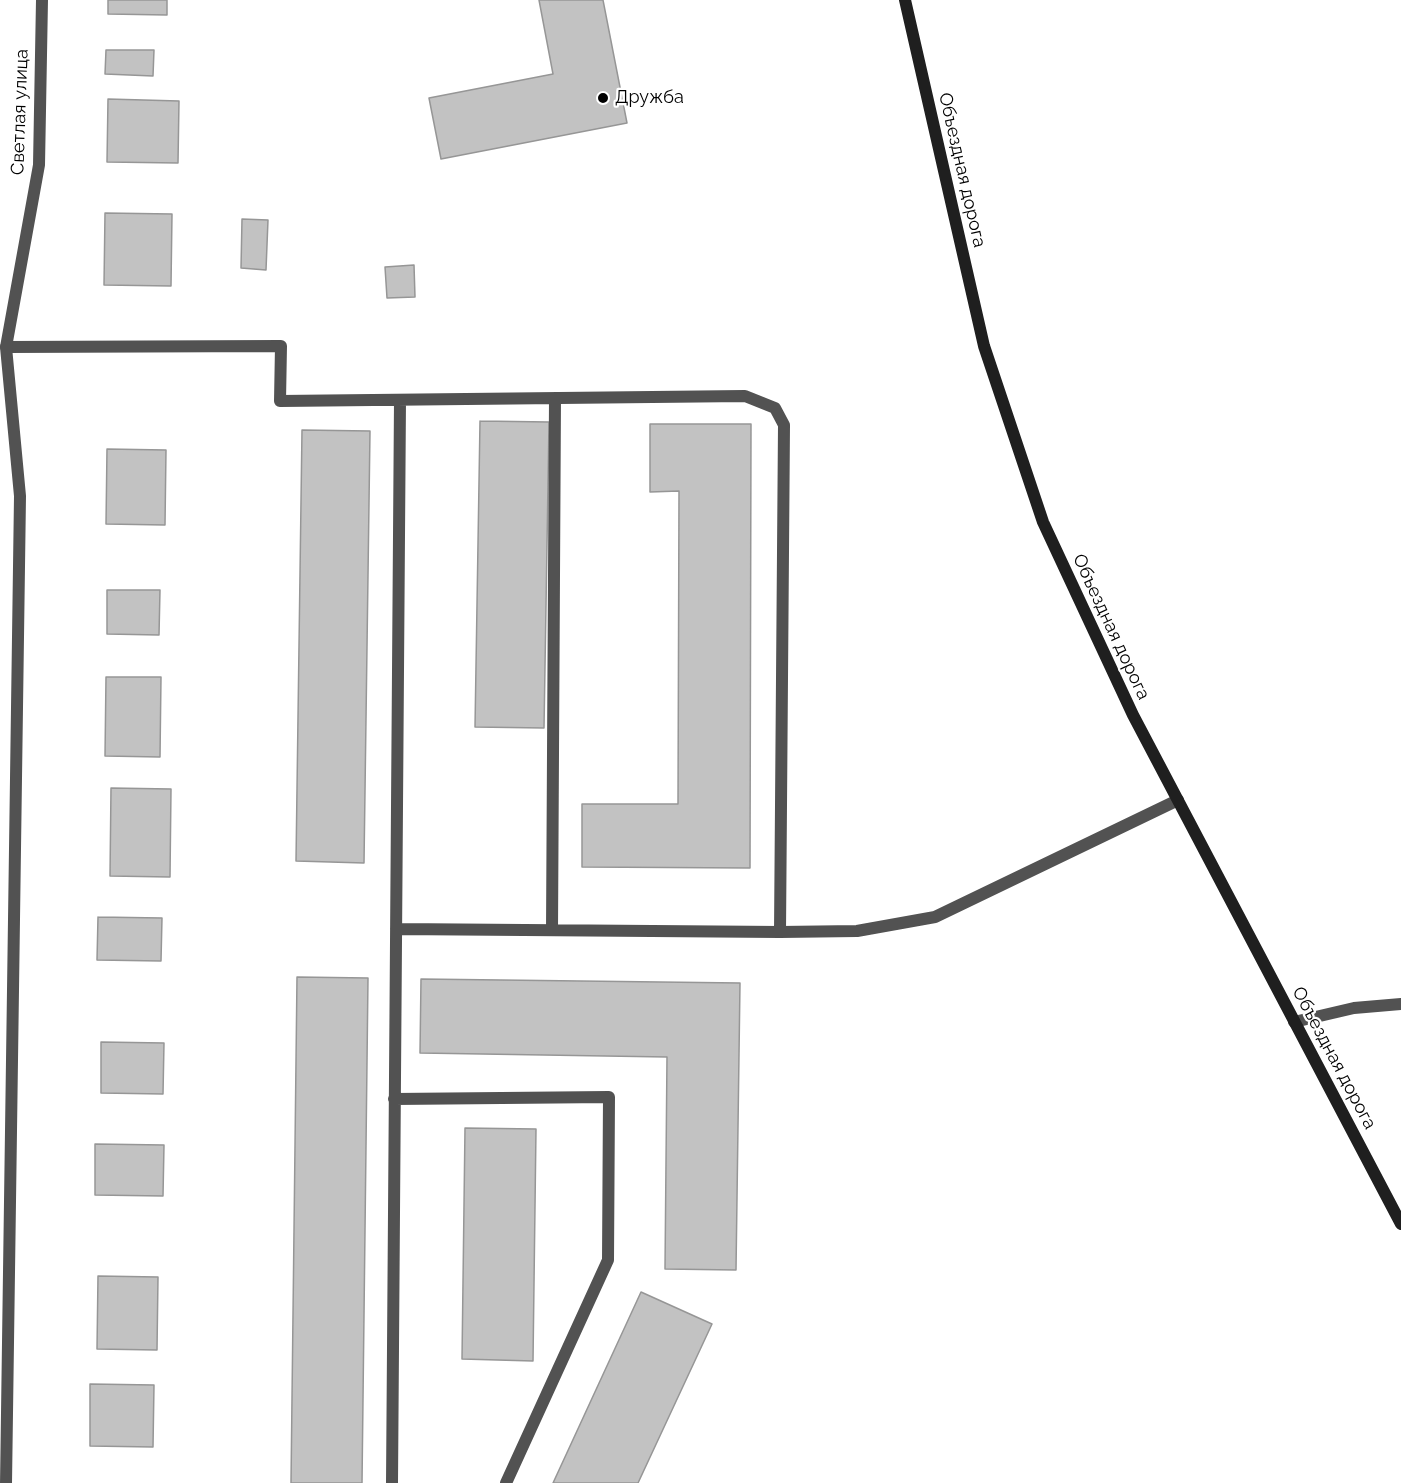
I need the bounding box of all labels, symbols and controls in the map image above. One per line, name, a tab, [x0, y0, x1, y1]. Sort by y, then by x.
street label: Светлая улица	[7, 49, 33, 175]
place label: Дружба	[615, 87, 684, 109]
marker: Дружба	[596, 91, 610, 105]
street label: Объездная дорога	[934, 91, 990, 249]
street label: Объездная дорога	[1068, 551, 1154, 703]
street label: Объездная дорога	[1287, 983, 1381, 1133]

